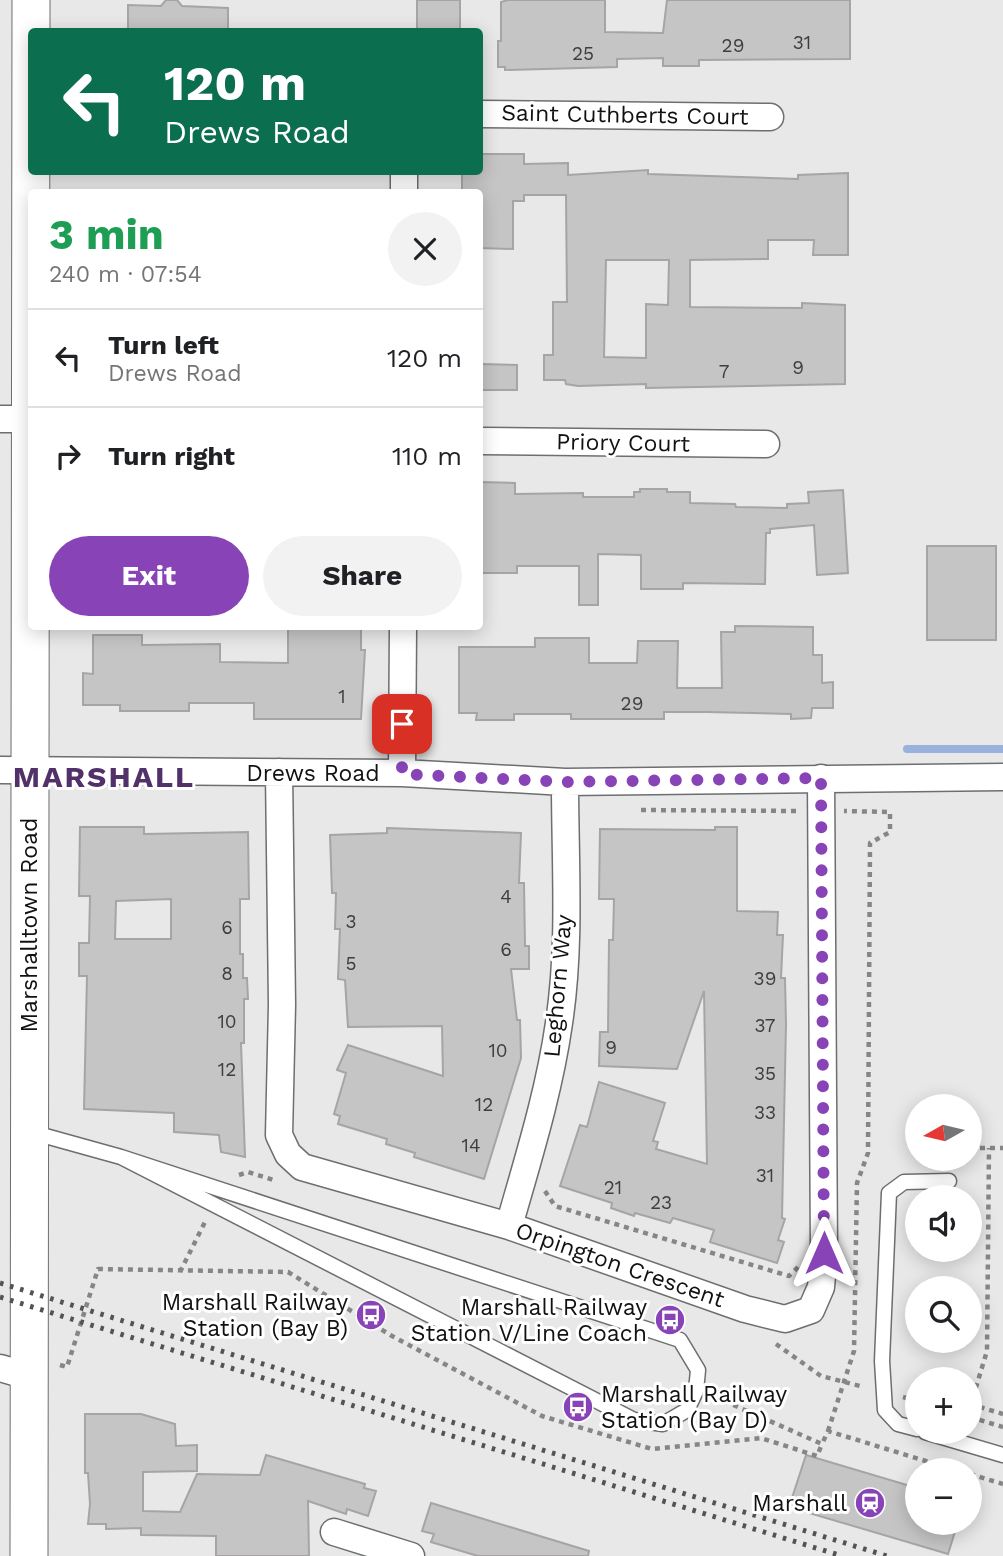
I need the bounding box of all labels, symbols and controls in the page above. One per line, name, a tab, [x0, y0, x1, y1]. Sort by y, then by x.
house number: 31	[793, 31, 811, 54]
house number: 29	[722, 34, 744, 57]
house number: 25	[572, 42, 594, 65]
text: 120 m	[164, 54, 306, 112]
icon: left	[49, 56, 140, 147]
street label: Saint Cuthberts Court	[501, 99, 749, 131]
text: Drews Road	[164, 113, 350, 151]
text: 3 min	[49, 210, 164, 259]
button: close	[388, 212, 462, 286]
text: 240 m · 07:54	[49, 261, 202, 288]
text: Turn left	[108, 330, 219, 360]
icon: left	[49, 339, 87, 377]
text: 120 m	[387, 343, 462, 373]
house number: 9	[792, 356, 804, 379]
text: Drews Road	[108, 360, 242, 387]
house number: 7	[719, 360, 729, 383]
street label: Priory Court	[556, 428, 691, 458]
icon: right	[49, 437, 87, 475]
text: Turn right	[108, 441, 235, 471]
text: 110 m	[392, 441, 462, 471]
button: Exit	[49, 536, 249, 616]
button: Share	[263, 536, 462, 616]
house number: 1	[338, 685, 346, 708]
house number: 29	[621, 692, 643, 715]
pin	[372, 694, 432, 754]
icon: arrive	[383, 705, 421, 743]
district label: MARSHALL	[13, 759, 195, 794]
street label: Drews Road	[246, 760, 380, 787]
street label: Marshalltown Road	[16, 818, 43, 1032]
house number: 4	[500, 885, 512, 908]
house number: 3	[345, 910, 357, 933]
street label: Leghorn Way	[538, 913, 578, 1059]
house number: 6	[221, 916, 233, 939]
house number: 6	[500, 938, 512, 961]
house number: 5	[345, 952, 357, 975]
house number: 8	[221, 962, 233, 985]
house number: 39	[754, 967, 776, 990]
house number: 10	[217, 1010, 237, 1033]
house number: 37	[755, 1014, 775, 1037]
house number: 9	[605, 1036, 617, 1059]
house number: 10	[488, 1039, 508, 1062]
house number: 12	[218, 1058, 236, 1081]
house number: 35	[754, 1062, 776, 1085]
house number: 12	[475, 1093, 493, 1116]
north arrow	[905, 1094, 982, 1171]
map controls	[905, 1094, 982, 1535]
house number: 33	[754, 1101, 776, 1124]
house number: 14	[461, 1134, 481, 1157]
house number: 31	[756, 1164, 774, 1187]
house number: 21	[604, 1176, 622, 1199]
button: sound	[905, 1185, 982, 1262]
house number: 23	[650, 1191, 672, 1214]
position arrow	[787, 1216, 861, 1290]
street label: Orpington Crescent	[512, 1217, 728, 1314]
button: search	[905, 1276, 982, 1353]
place label: Marshall Railway Station (Bay B)	[162, 1289, 348, 1342]
place label: Marshall Railway Station V/Line Coach	[411, 1294, 647, 1347]
bus stop icon: Marshall Railway Station (Bay B)	[354, 1298, 388, 1332]
bus stop icon: Marshall Railway Station V/Line Coach	[653, 1303, 687, 1337]
button: +	[905, 1367, 982, 1444]
place label: Marshall Railway Station (Bay D)	[601, 1381, 787, 1434]
bus stop icon: Marshall Railway Station (Bay D)	[561, 1390, 595, 1424]
button: −	[905, 1458, 982, 1535]
station icon: Marshall	[853, 1486, 887, 1520]
place label: Marshall	[752, 1490, 847, 1517]

